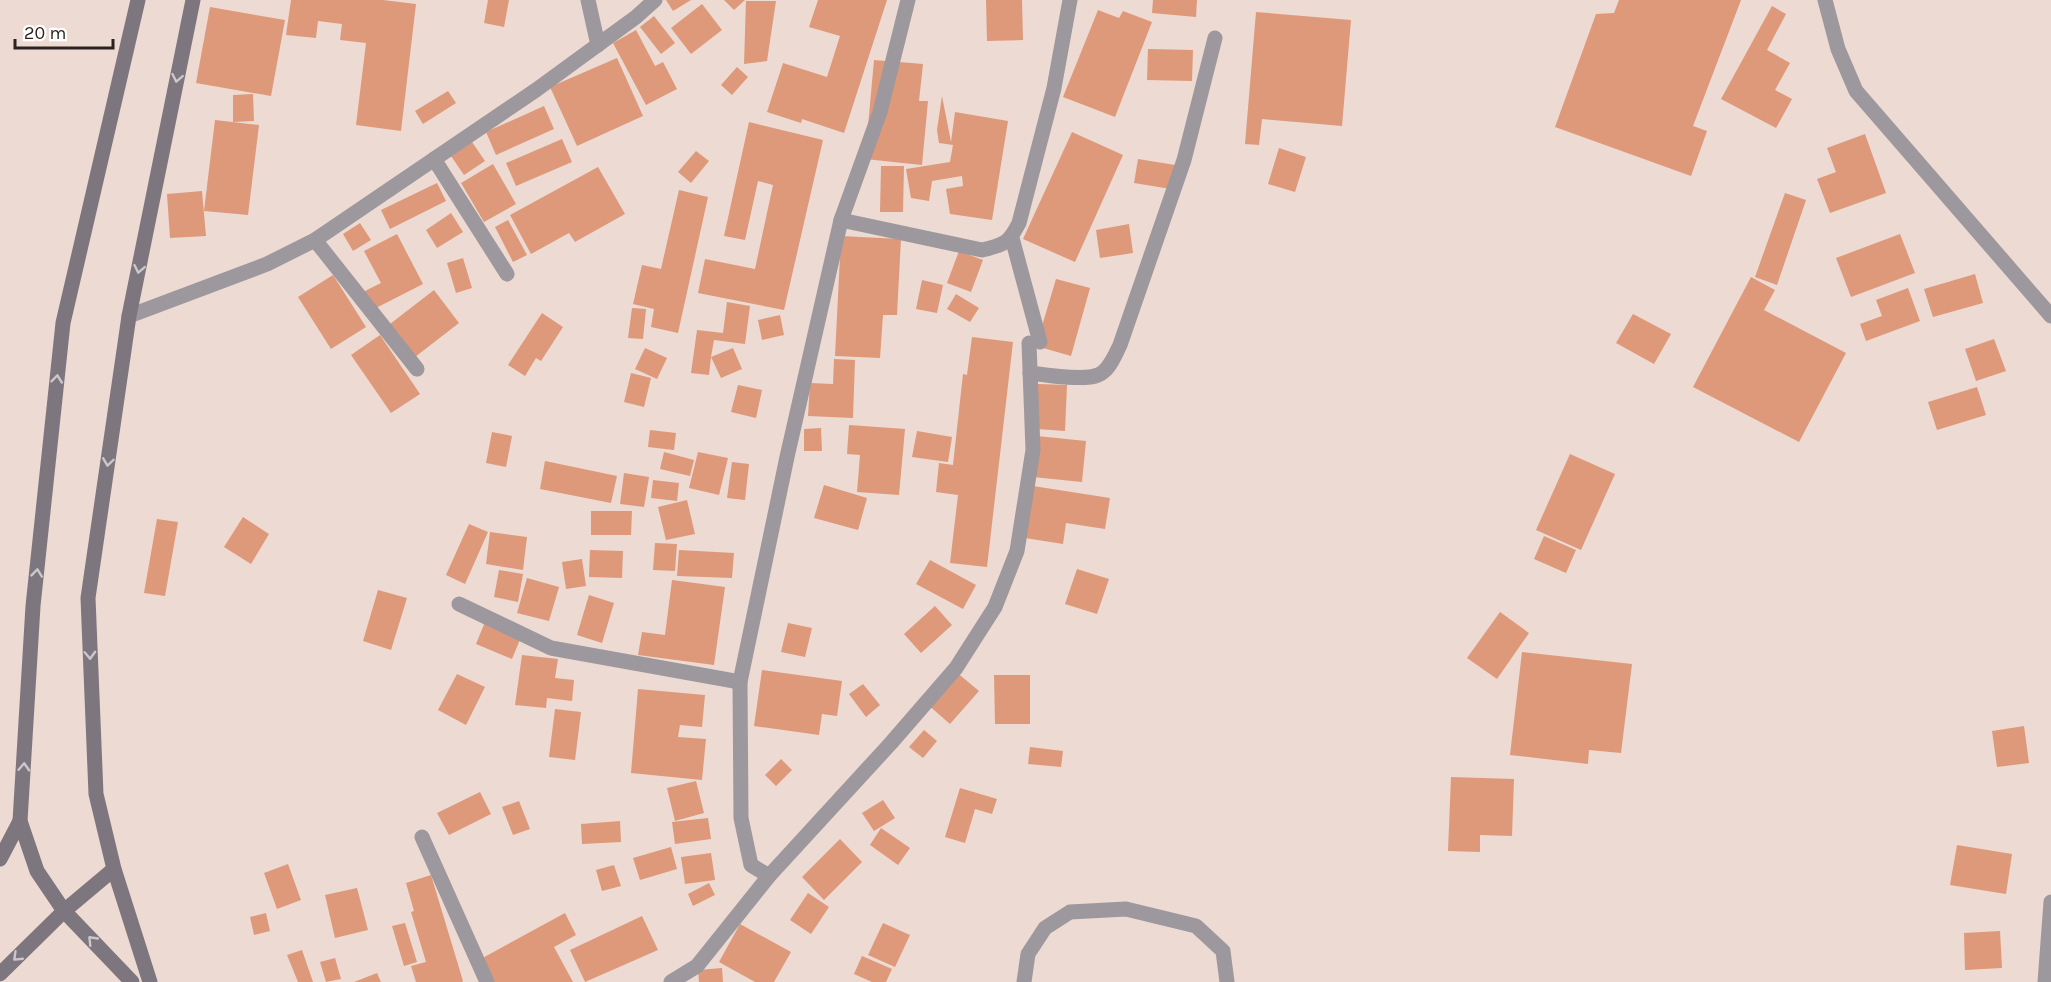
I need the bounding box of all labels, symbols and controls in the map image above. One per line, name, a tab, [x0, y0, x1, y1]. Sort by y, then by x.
scale bar	[15, 12, 112, 50]
text: 20 m	[24, 22, 66, 44]
one-way arrow	[171, 73, 184, 83]
one-way arrow	[133, 264, 146, 274]
one-way arrow	[50, 374, 63, 383]
one-way arrow	[102, 457, 114, 466]
one-way arrow	[30, 568, 43, 577]
one-way arrow	[84, 651, 97, 660]
one-way arrow	[17, 763, 30, 772]
one-way arrow	[88, 936, 99, 947]
one-way arrow	[13, 950, 23, 961]

